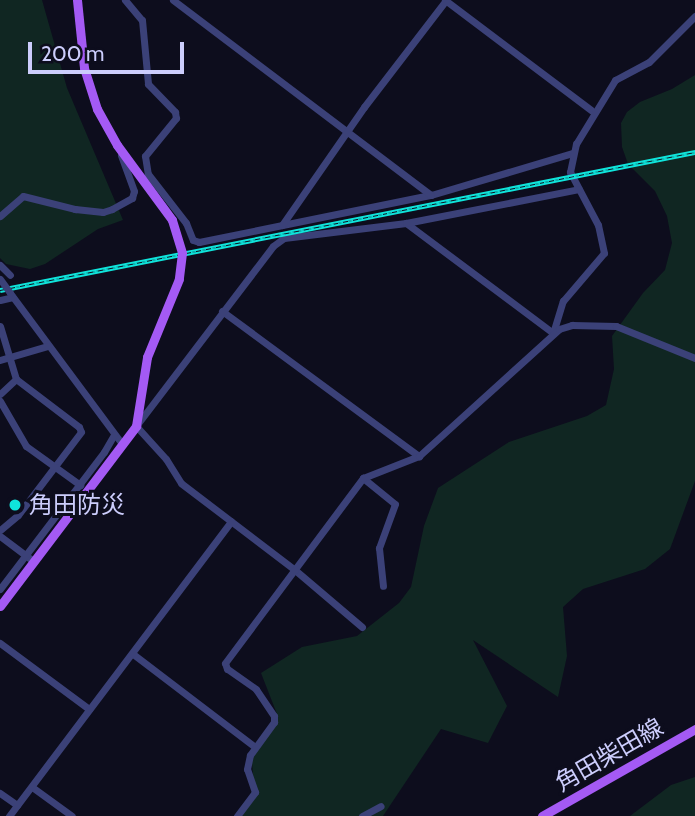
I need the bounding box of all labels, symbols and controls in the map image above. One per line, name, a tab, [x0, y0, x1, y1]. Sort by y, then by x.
scale bar	[32, 28, 187, 72]
text: 200 m	[41, 41, 104, 66]
place label: 角田防災	[29, 491, 125, 519]
marker: 角田防災	[7, 497, 23, 513]
street label: 角田柴田線	[550, 713, 668, 797]

